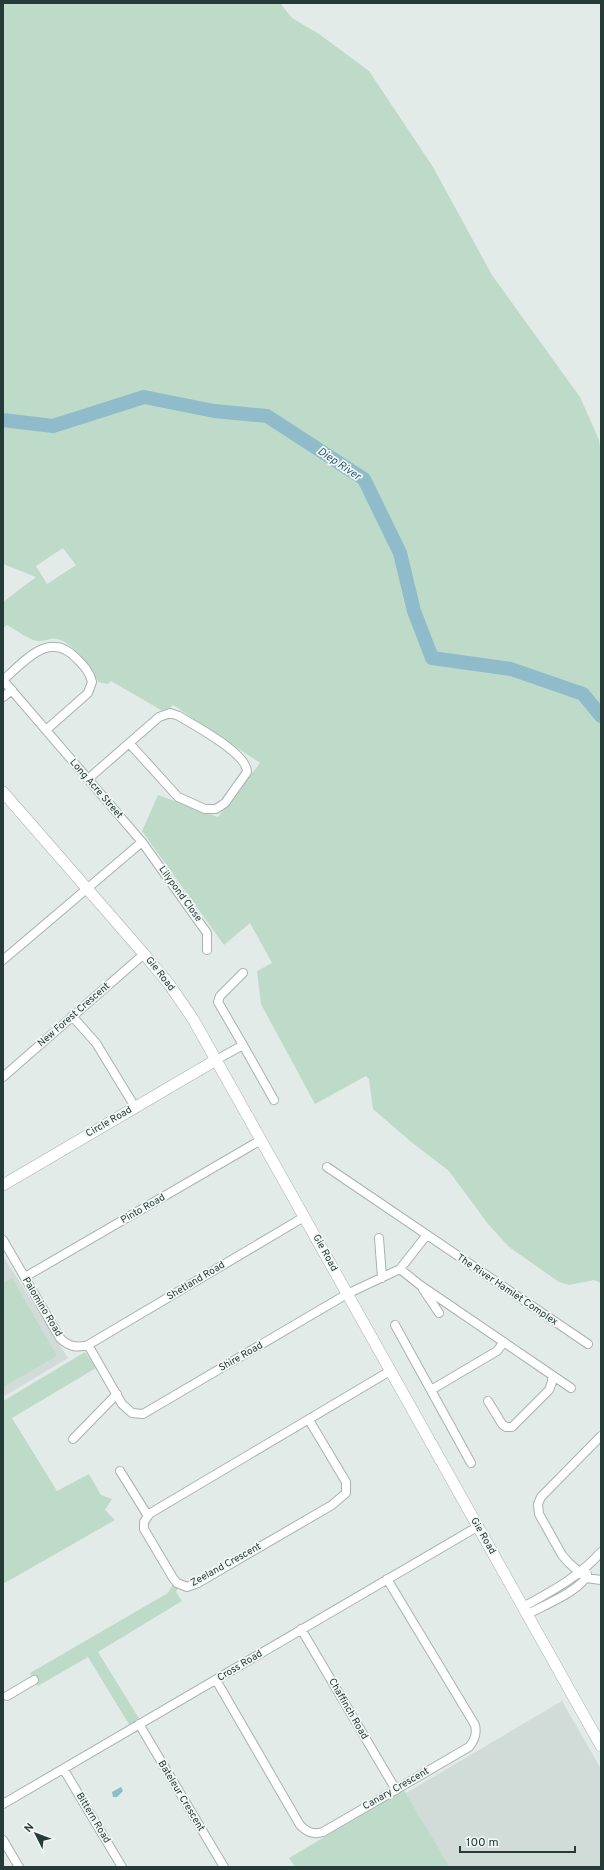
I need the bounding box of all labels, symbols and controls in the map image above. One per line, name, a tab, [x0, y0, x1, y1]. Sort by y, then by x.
water label: Diep River	[315, 444, 364, 484]
street label: Long Acre Street	[66, 756, 126, 822]
street label: Lilypond Close	[155, 864, 205, 924]
street label: Gie Road	[142, 954, 178, 994]
street label: New Forest Crescent	[35, 980, 113, 1050]
street label: Circle Road	[84, 1104, 134, 1140]
street label: Pinto Road	[118, 1191, 168, 1227]
street label: Gie Road	[310, 1232, 340, 1274]
street label: The River Hamlet Complex	[454, 1251, 560, 1329]
street label: Shetland Road	[165, 1259, 227, 1303]
street label: Palomino Road	[19, 1275, 65, 1339]
street label: Shire Road	[217, 1339, 265, 1375]
street label: Gie Road	[467, 1515, 499, 1557]
street label: Zeeland Crescent	[188, 1540, 264, 1590]
street label: Cross Road	[215, 1647, 265, 1685]
street label: Chaffinch Road	[325, 1676, 371, 1742]
street label: Bateleur Crescent	[155, 1758, 207, 1834]
street label: Canary Crescent	[361, 1765, 432, 1813]
street label: Bittern Road	[73, 1790, 113, 1846]
north arrow	[16, 1814, 56, 1854]
text: N	[21, 1820, 37, 1836]
scale bar	[460, 1828, 575, 1854]
text: 100 m	[466, 1835, 499, 1851]

